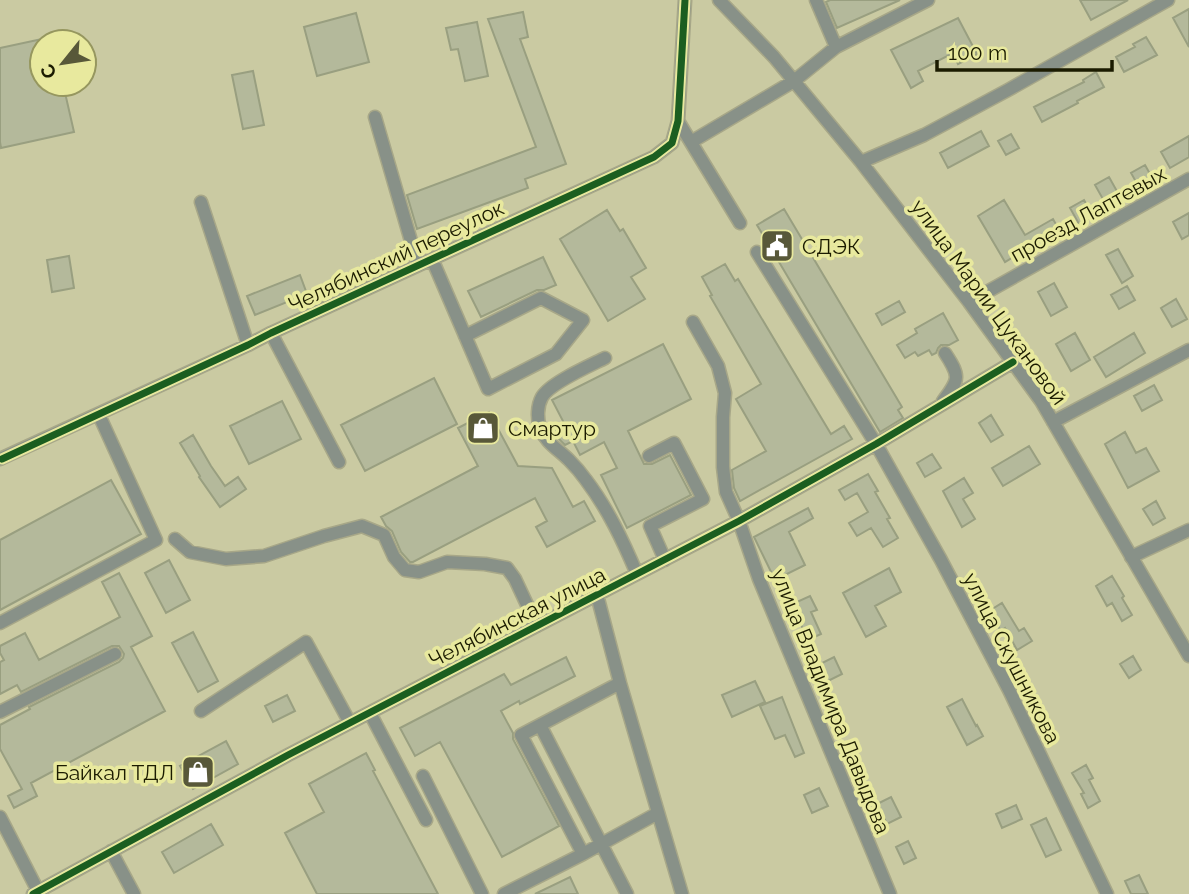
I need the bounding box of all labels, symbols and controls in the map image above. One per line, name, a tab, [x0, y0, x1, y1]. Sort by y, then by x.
north arrow	[28, 28, 98, 98]
scale bar	[937, 28, 1112, 72]
text: 100 m	[948, 40, 1007, 65]
text: С	[35, 60, 61, 83]
street label: проезд Лаптевых	[1006, 161, 1170, 267]
street label: улица Марии Цукановой	[906, 194, 1072, 410]
street label: Челябинский переулок	[284, 195, 508, 317]
public building icon: СДЭК	[758, 227, 796, 265]
place label: СДЭК	[802, 234, 860, 259]
shop icon: Смартур	[464, 409, 502, 447]
place label: Смартур	[508, 416, 596, 441]
street label: Челябинская улица	[424, 562, 610, 672]
street label: улица Владимира Давыдова	[766, 565, 896, 837]
street label: улица Скушникова	[958, 568, 1066, 748]
shop icon: Байкал ТДЛ	[179, 753, 217, 791]
place label: Байкал ТДЛ	[55, 760, 174, 785]

